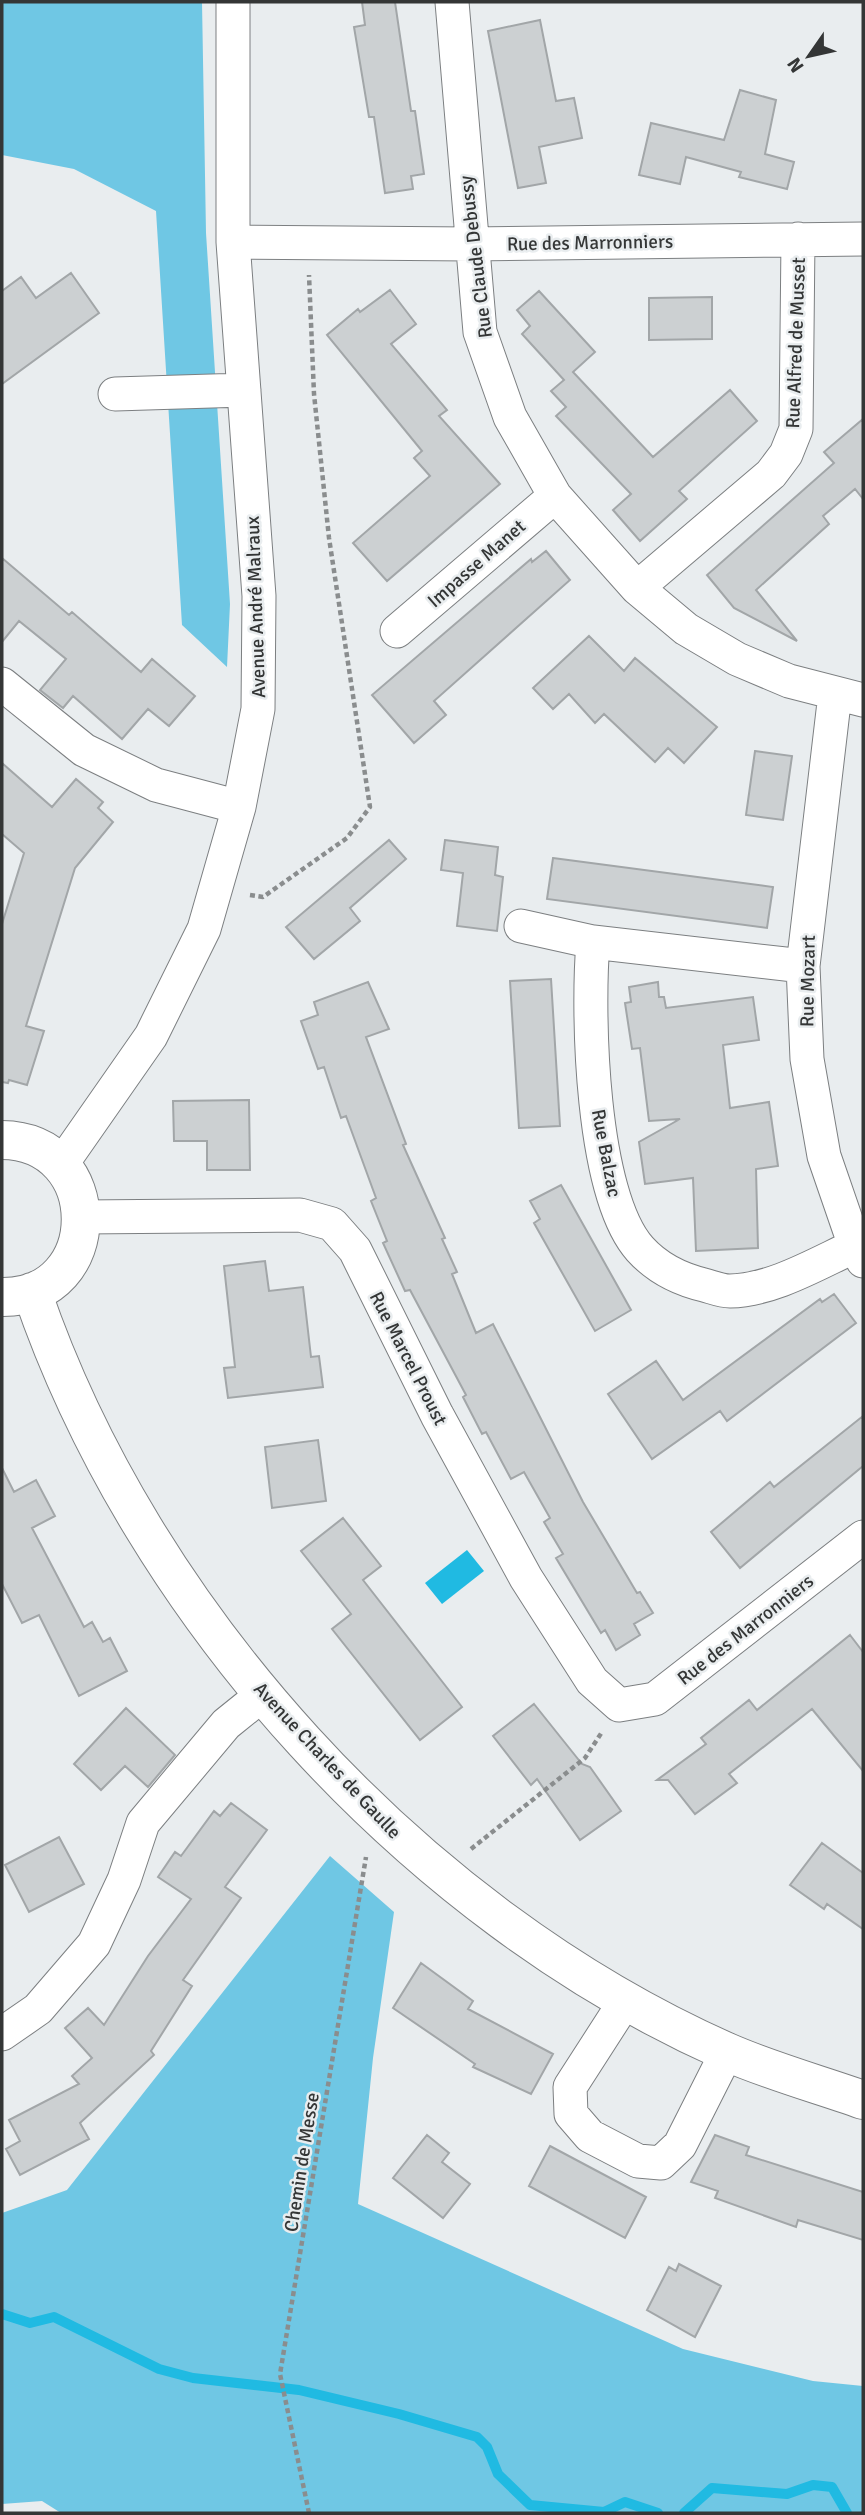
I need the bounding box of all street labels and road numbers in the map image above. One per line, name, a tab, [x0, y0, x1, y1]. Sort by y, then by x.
street label: Rue Claude Debussy	[454, 174, 498, 340]
street label: Rue des Marronniers	[507, 230, 673, 256]
street label: Rue Alfred de Musset	[781, 257, 811, 429]
street label: Impasse Manet	[423, 514, 531, 613]
street label: Avenue André Malraux	[241, 515, 271, 698]
street label: Rue Mozart	[795, 934, 821, 1027]
street label: Rue Balzac	[586, 1107, 626, 1199]
street label: Rue Marcel Proust	[364, 1287, 452, 1430]
street label: Rue des Marronniers	[673, 1569, 819, 1690]
street label: Avenue Charles de Gaulle	[248, 1677, 406, 1844]
street label: Chemin de Messe	[279, 2091, 325, 2234]

